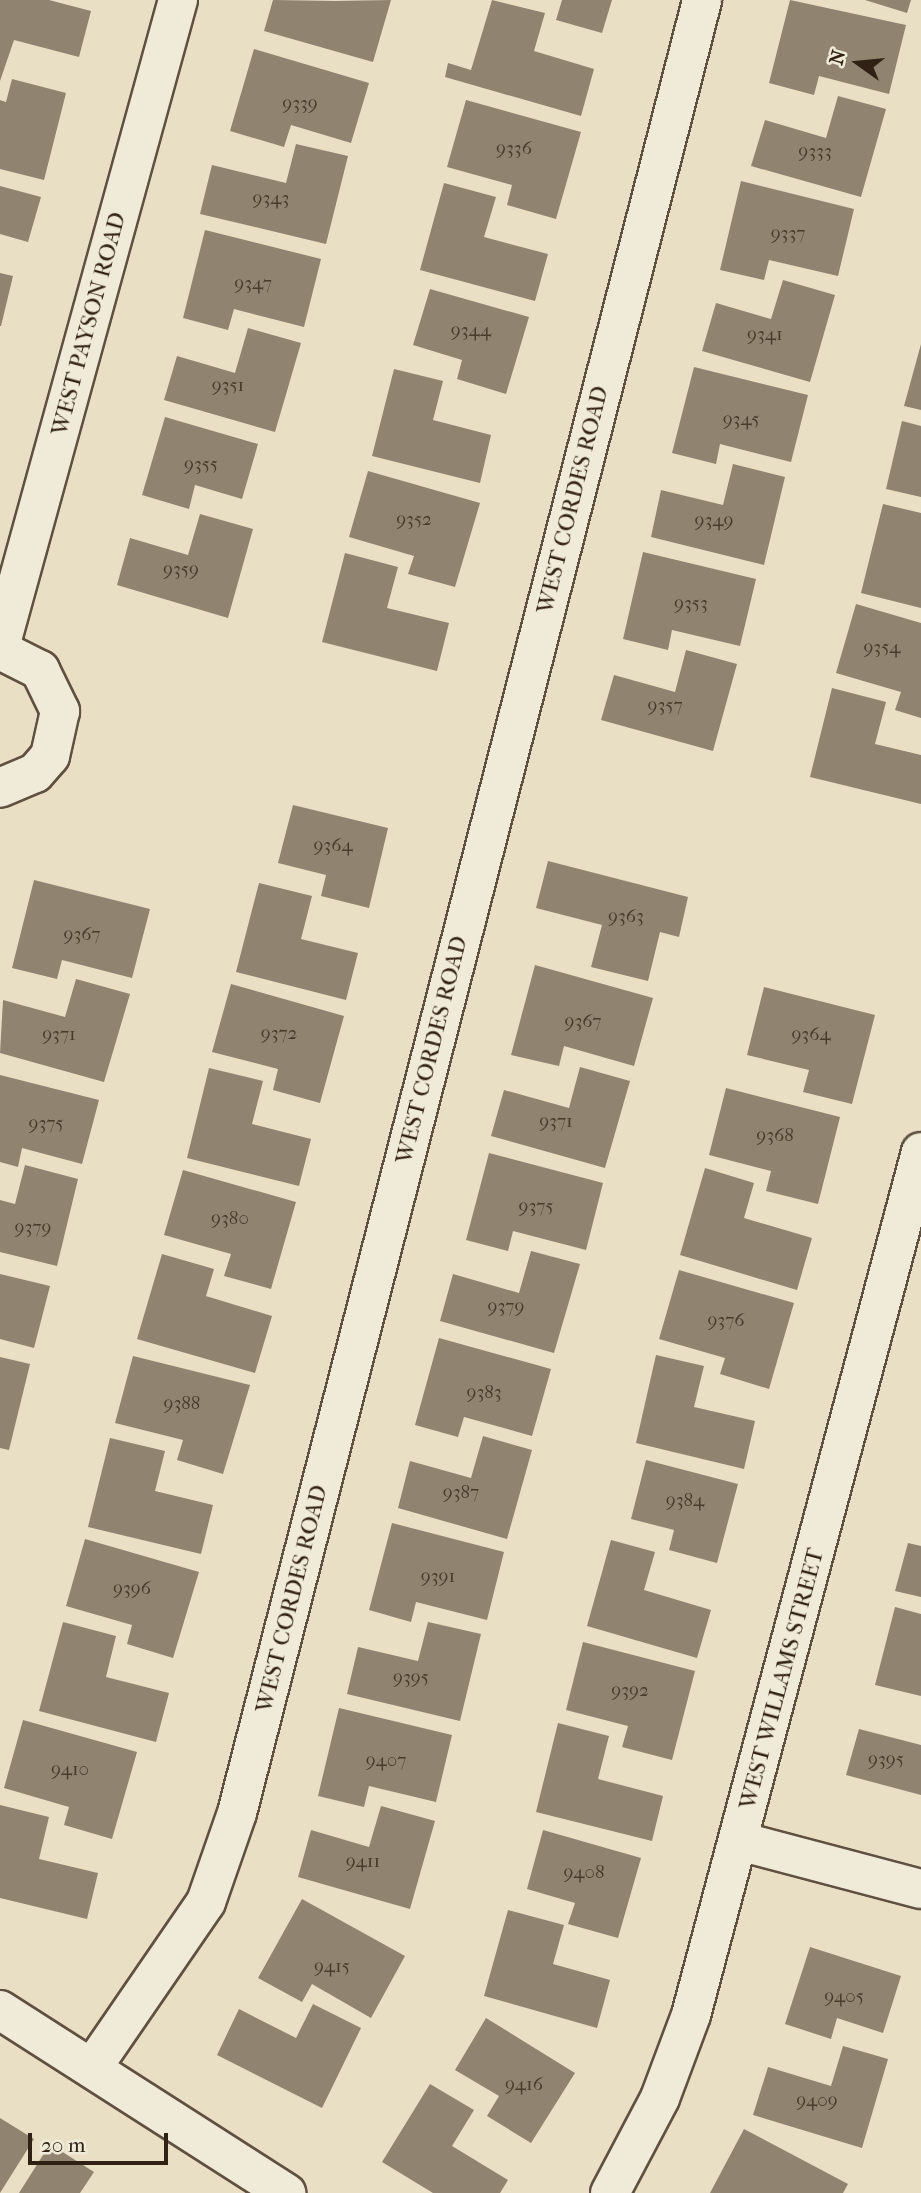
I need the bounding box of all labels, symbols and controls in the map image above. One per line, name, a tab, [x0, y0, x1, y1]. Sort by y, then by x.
north arrow	[823, 28, 893, 98]
text: N	[825, 48, 850, 67]
house number: 9339	[282, 93, 318, 115]
house number: 9336	[496, 138, 532, 160]
house number: 9333	[798, 141, 832, 163]
house number: 9343	[253, 188, 289, 210]
street label: WEST PAYSON ROAD	[46, 209, 132, 439]
house number: 9337	[771, 223, 805, 245]
house number: 9347	[234, 273, 272, 295]
house number: 9344	[451, 320, 491, 342]
house number: 9341	[747, 324, 783, 346]
house number: 9351	[212, 375, 244, 397]
street label: WEST CORDES ROAD	[531, 383, 615, 617]
house number: 9345	[723, 409, 759, 431]
house number: 9355	[184, 454, 218, 476]
house number: 9352	[396, 509, 432, 531]
house number: 9349	[695, 510, 733, 532]
house number: 9359	[163, 559, 199, 581]
house number: 9353	[674, 593, 708, 615]
house number: 9354	[863, 637, 901, 659]
house number: 9357	[647, 695, 683, 717]
house number: 9364	[313, 835, 353, 857]
house number: 9363	[608, 906, 644, 928]
house number: 9367	[63, 924, 101, 946]
street label: WEST CORDES ROAD	[390, 933, 474, 1167]
house number: 9367	[564, 1011, 602, 1033]
house number: 9372	[261, 1023, 297, 1045]
house number: 9371	[42, 1024, 76, 1046]
house number: 9364	[791, 1024, 831, 1046]
house number: 9371	[539, 1111, 573, 1133]
house number: 9375	[28, 1113, 64, 1135]
house number: 9368	[756, 1125, 794, 1147]
house number: 9375	[518, 1196, 554, 1218]
house number: 9380	[211, 1208, 249, 1230]
house number: 9379	[15, 1217, 51, 1239]
house number: 9379	[488, 1296, 524, 1318]
house number: 9376	[707, 1310, 745, 1332]
house number: 9383	[466, 1382, 502, 1404]
house number: 9388	[164, 1393, 200, 1415]
street label: WEST CORDES ROAD	[250, 1482, 334, 1716]
house number: 9387	[443, 1482, 479, 1504]
house number: 9384	[666, 1490, 704, 1512]
street label: WEST WILLAMS STREET	[734, 1546, 830, 1812]
house number: 9391	[421, 1566, 455, 1588]
house number: 9396	[113, 1578, 151, 1600]
house number: 9395	[393, 1667, 429, 1689]
house number: 9392	[611, 1680, 649, 1702]
house number: 9395	[868, 1749, 904, 1771]
house number: 9407	[366, 1750, 406, 1772]
house number: 9410	[51, 1759, 89, 1781]
house number: 9411	[346, 1851, 380, 1873]
house number: 9408	[563, 1862, 605, 1884]
house number: 9415	[314, 1956, 350, 1978]
house number: 9405	[824, 1986, 864, 2008]
house number: 9416	[505, 2074, 543, 2096]
house number: 9409	[796, 2090, 838, 2112]
scale bar	[32, 2120, 172, 2164]
text: 20 m	[41, 2133, 85, 2157]

